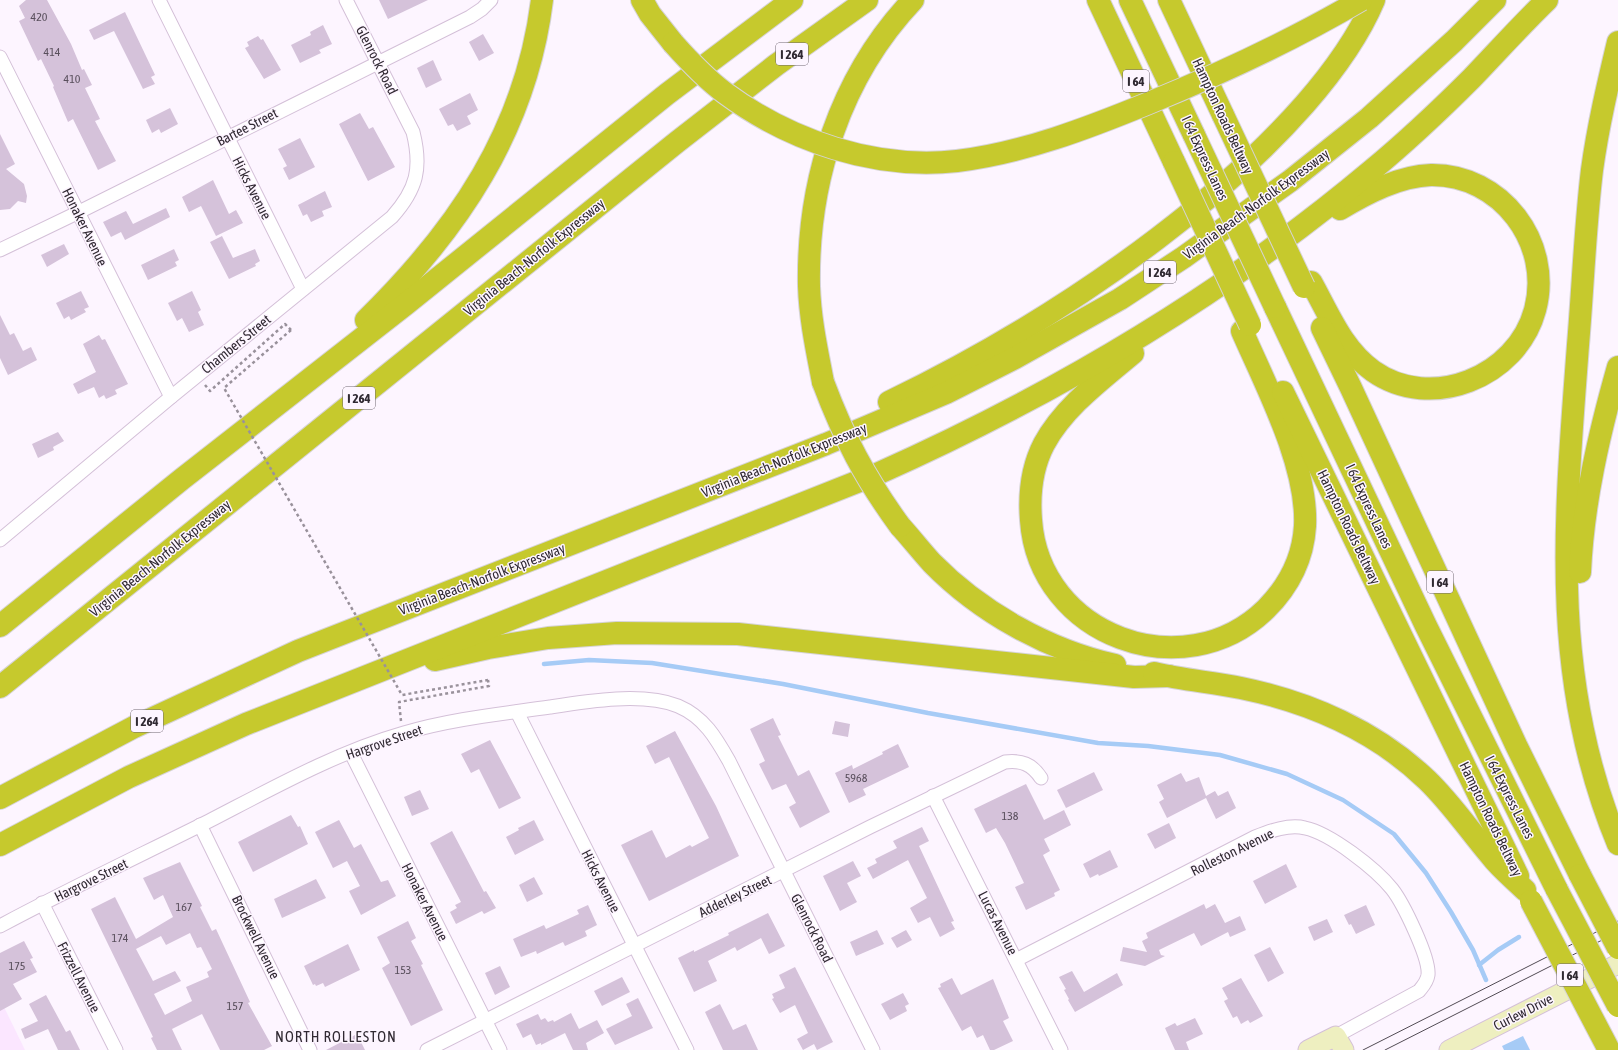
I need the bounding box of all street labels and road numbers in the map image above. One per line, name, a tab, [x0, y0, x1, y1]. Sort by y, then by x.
street label: Glenrock Road	[353, 23, 401, 97]
road number: I 264	[776, 43, 808, 65]
street label: Hampton Roads Beltway	[1189, 56, 1257, 176]
road number: I 64	[1123, 70, 1149, 92]
street label: Bartee Street	[214, 105, 280, 149]
street label: I 64 Express Lanes	[1178, 113, 1232, 203]
street label: Virginia Beach-Norfolk Expressway	[1180, 145, 1332, 262]
street label: Hicks Avenue	[229, 154, 275, 222]
street label: Honaker Avenue	[59, 185, 111, 269]
street label: Virginia Beach-Norfolk Expressway	[460, 195, 608, 319]
road number: I 264	[1144, 261, 1176, 283]
street label: Chambers Street	[198, 311, 274, 377]
road number: I 264	[343, 387, 375, 409]
street label: Virginia Beach-Norfolk Expressway	[699, 419, 869, 500]
street label: I 64 Express Lanes	[1342, 461, 1396, 551]
street label: Hampton Roads Beltway	[1314, 467, 1384, 587]
street label: Virginia Beach-Norfolk Expressway	[86, 496, 234, 620]
street label: Virginia Beach-Norfolk Expressway	[397, 540, 568, 618]
road number: I 64	[1427, 571, 1453, 593]
road number: I 264	[131, 710, 163, 732]
street label: Hargrove Street	[344, 721, 424, 763]
street label: I 64 Express Lanes	[1482, 753, 1538, 841]
street label: Hampton Roads Beltway	[1456, 759, 1526, 879]
street label: Rolleston Avenue	[1188, 825, 1276, 879]
street label: Hicks Avenue	[578, 847, 624, 915]
street label: Hargrove Street	[52, 855, 130, 905]
street label: Honaker Avenue	[399, 860, 451, 944]
street label: Adderley Street	[696, 872, 774, 920]
street label: Lucas Avenue	[975, 888, 1021, 958]
street label: Glenrock Road	[788, 891, 836, 965]
street label: Brockwell Avenue	[229, 892, 283, 982]
street label: Frizzell Avenue	[54, 939, 104, 1015]
road number: I 64	[1557, 964, 1583, 986]
street label: Curlew Drive	[1491, 990, 1555, 1034]

